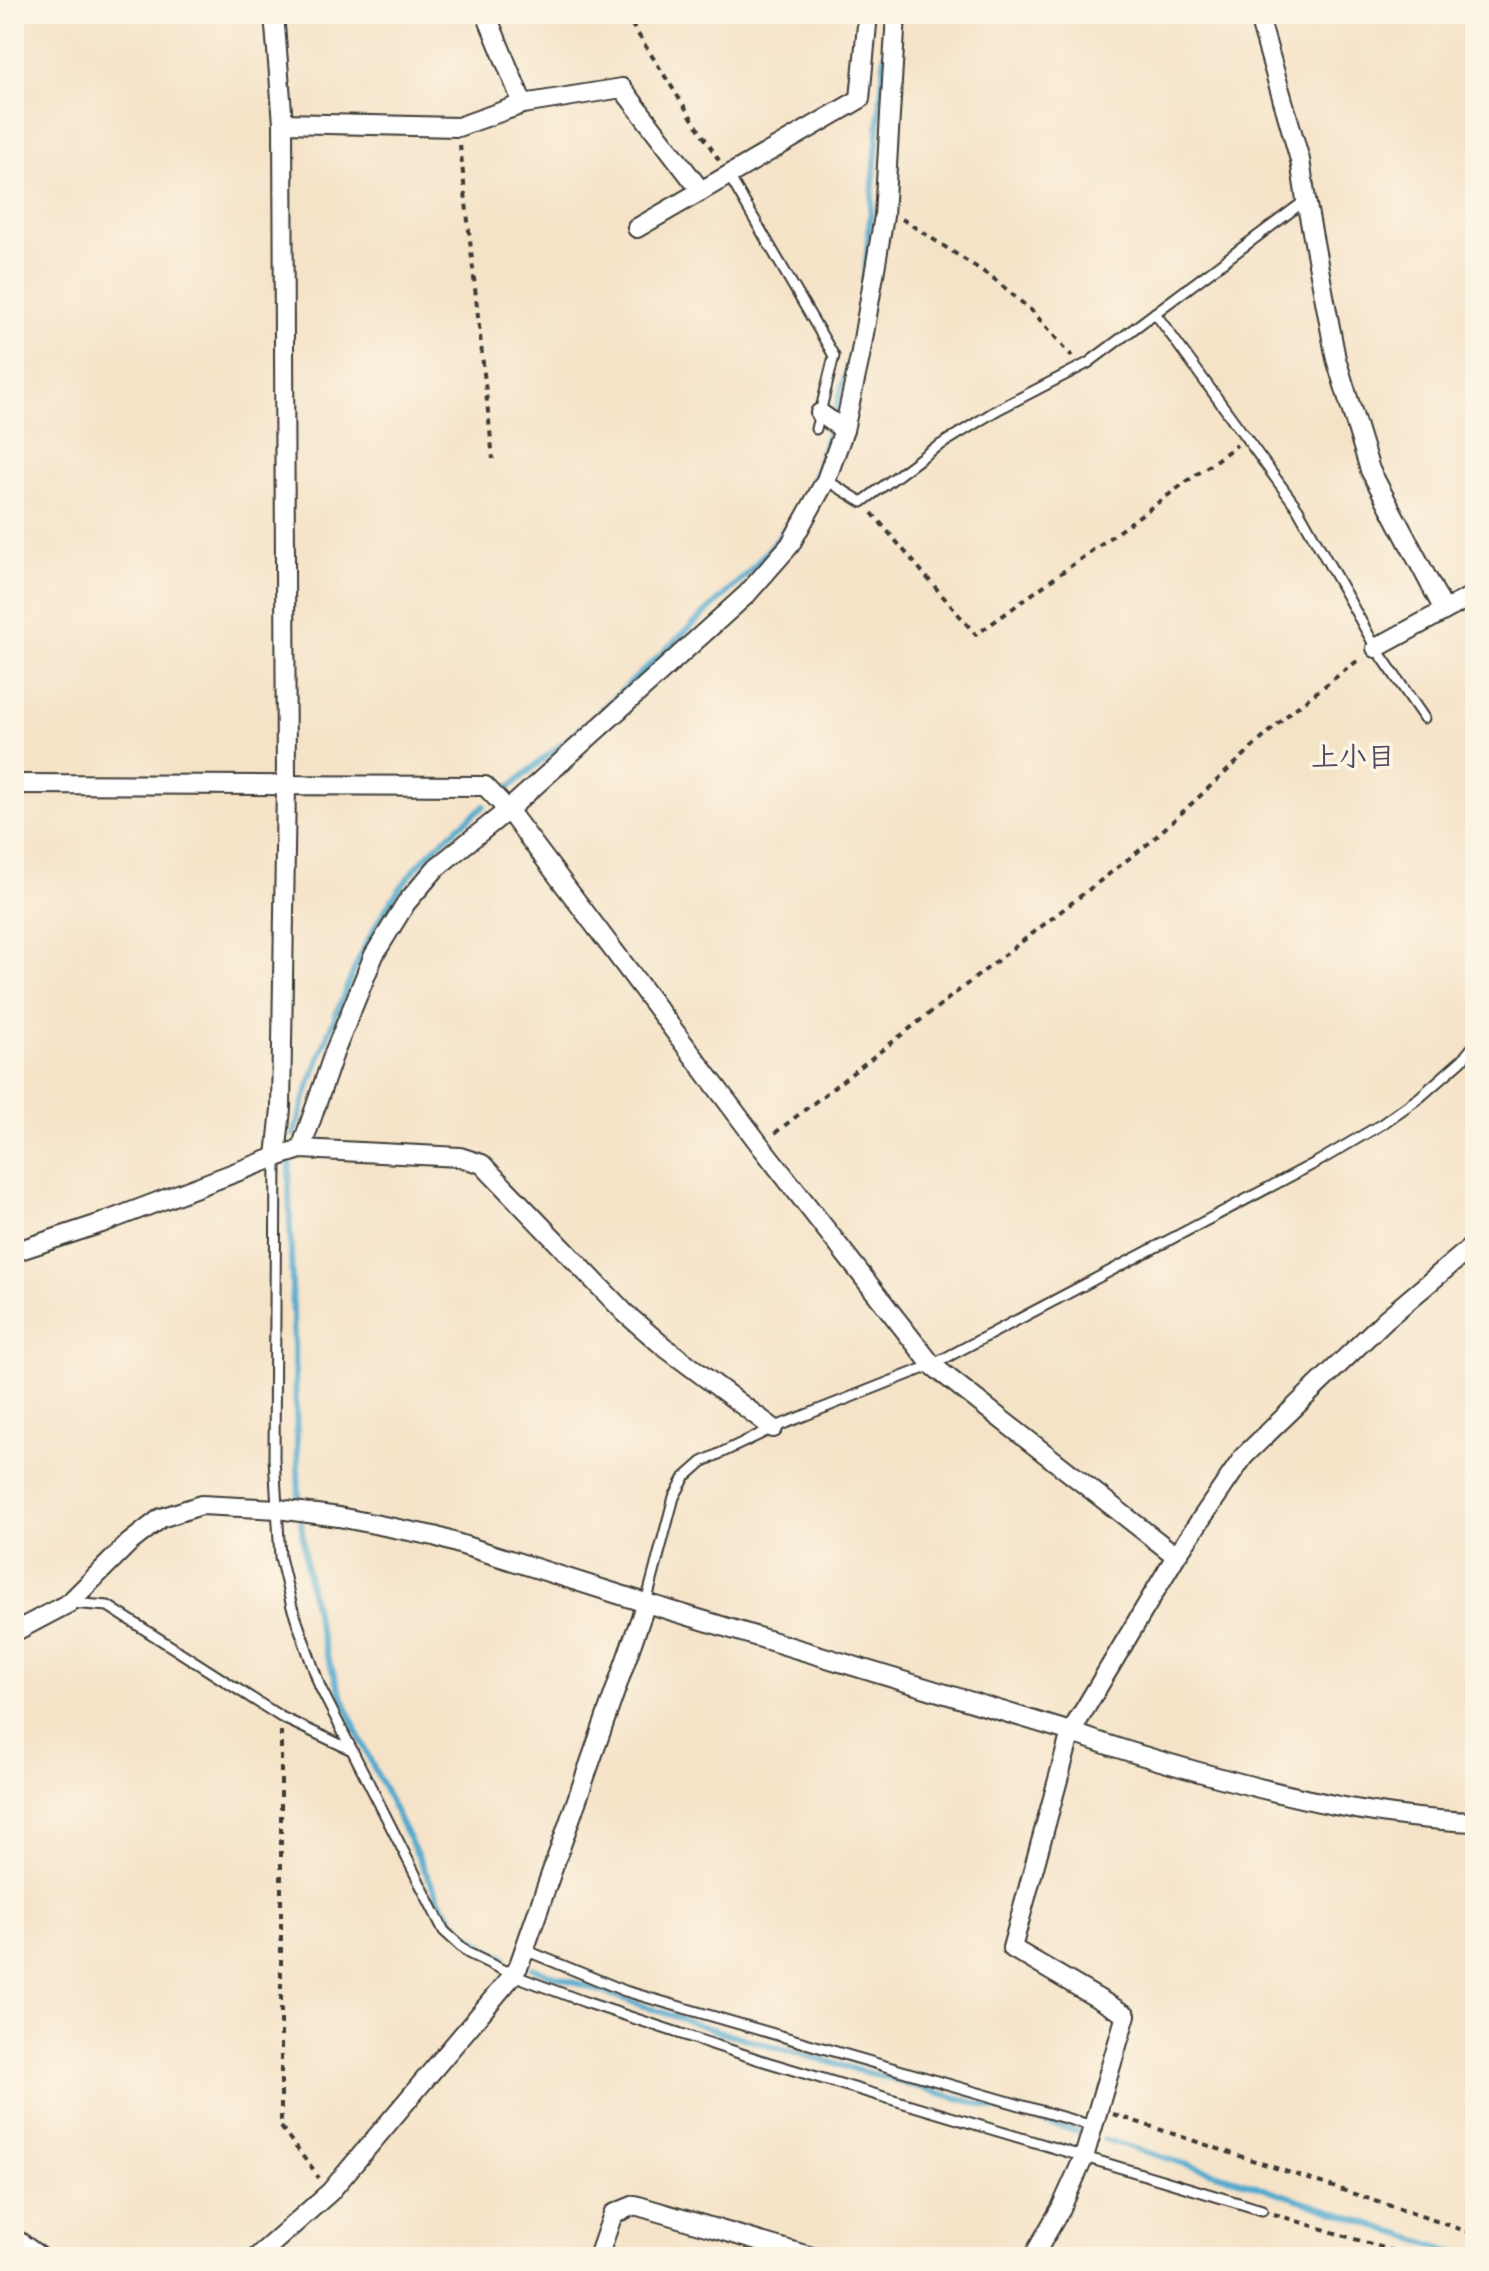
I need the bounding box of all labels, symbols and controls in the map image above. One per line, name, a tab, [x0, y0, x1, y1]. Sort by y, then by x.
district label: 上小目	[1311, 737, 1395, 775]

